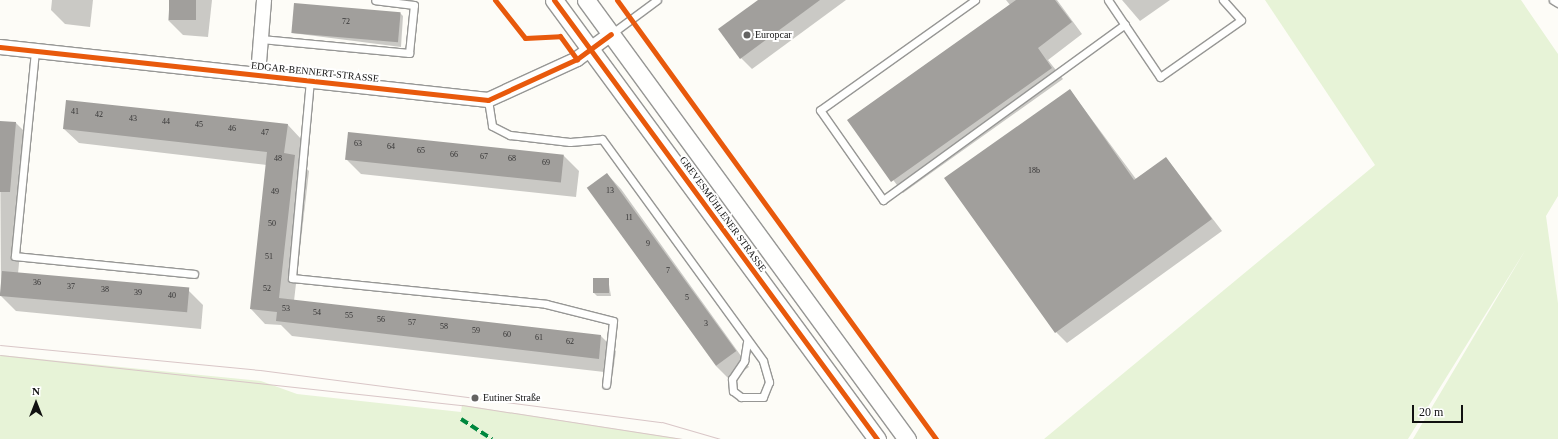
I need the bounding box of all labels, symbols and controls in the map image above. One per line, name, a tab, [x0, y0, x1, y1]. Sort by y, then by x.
house number: 72	[342, 17, 350, 27]
place label: Europcar	[755, 29, 792, 41]
marker: Europcar	[742, 30, 752, 40]
street label: EDGAR-BENNERT-STRASSE	[250, 59, 380, 85]
house number: 41	[71, 107, 79, 117]
house number: 42	[95, 110, 103, 120]
house number: 43	[129, 114, 137, 124]
house number: 44	[162, 117, 170, 127]
house number: 45	[195, 120, 203, 130]
house number: 46	[228, 124, 236, 134]
house number: 47	[261, 128, 269, 138]
house number: 63	[354, 139, 362, 149]
house number: 64	[387, 142, 395, 152]
house number: 65	[417, 146, 425, 156]
house number: 66	[450, 150, 458, 160]
house number: 67	[480, 152, 488, 162]
house number: 48	[274, 154, 282, 164]
house number: 68	[508, 154, 516, 164]
street label: GREVESMÜHLENER STRASSE	[677, 154, 769, 274]
house number: 69	[542, 158, 550, 168]
house number: 18b	[1028, 166, 1040, 176]
house number: 13	[606, 186, 614, 196]
house number: 49	[271, 187, 279, 197]
house number: 11	[625, 213, 633, 223]
house number: 50	[268, 219, 276, 229]
house number: 9	[646, 239, 650, 249]
house number: 51	[265, 252, 273, 262]
house number: 7	[666, 266, 670, 276]
house number: 36	[33, 278, 41, 288]
house number: 37	[67, 282, 75, 292]
house number: 52	[263, 284, 271, 294]
house number: 38	[101, 285, 109, 295]
house number: 39	[134, 288, 142, 298]
house number: 40	[168, 291, 176, 301]
house number: 5	[685, 293, 689, 303]
house number: 53	[282, 304, 290, 314]
house number: 54	[313, 308, 321, 318]
house number: 55	[345, 311, 353, 321]
house number: 56	[377, 315, 385, 325]
house number: 57	[408, 318, 416, 328]
house number: 3	[704, 319, 708, 329]
house number: 58	[440, 322, 448, 332]
house number: 59	[472, 326, 480, 336]
house number: 60	[503, 330, 511, 340]
house number: 61	[535, 333, 543, 343]
house number: 62	[566, 337, 574, 347]
north arrow	[16, 383, 56, 423]
text: N	[32, 385, 40, 397]
place label: Eutiner Straße	[483, 392, 540, 404]
marker: Eutiner Straße	[470, 393, 480, 403]
scale bar	[1414, 397, 1465, 423]
text: 20 m	[1419, 405, 1443, 419]

